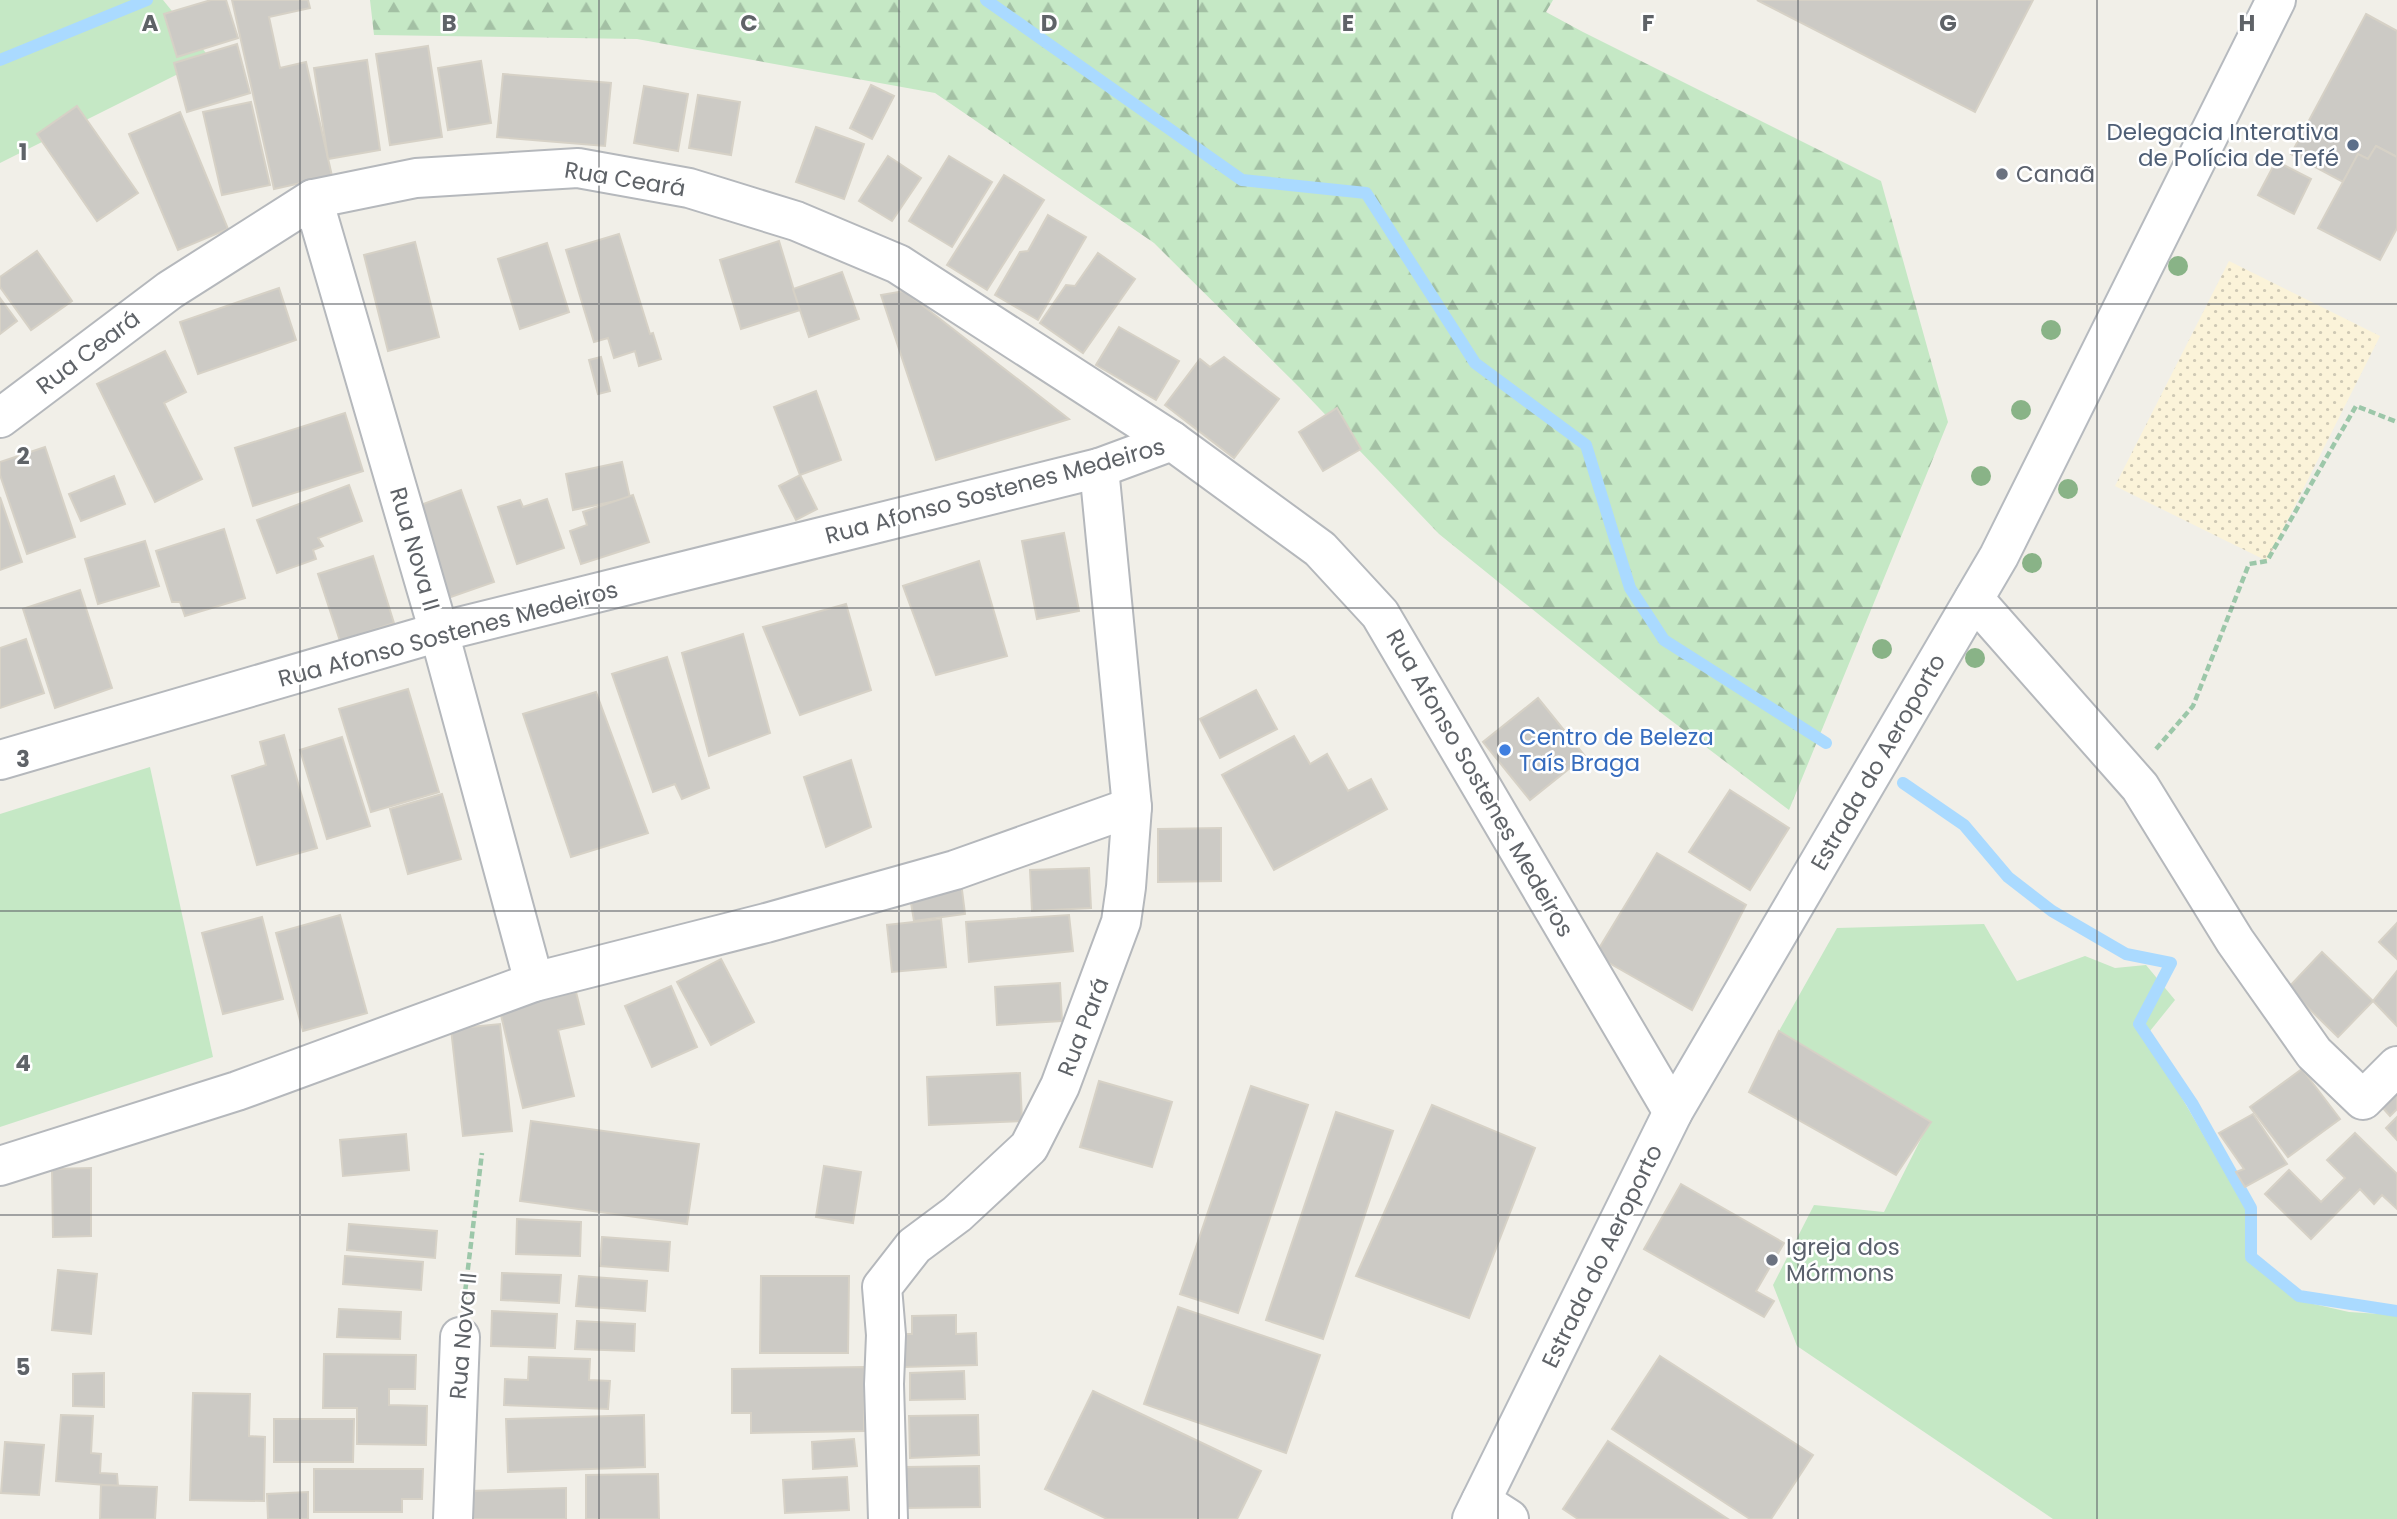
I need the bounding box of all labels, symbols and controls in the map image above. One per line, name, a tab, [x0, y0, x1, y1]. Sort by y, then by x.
text: A	[142, 7, 159, 39]
text: B	[441, 7, 457, 39]
text: C	[740, 7, 758, 39]
text: D	[1041, 7, 1057, 39]
text: E	[1342, 7, 1354, 39]
text: F	[1642, 7, 1654, 39]
text: G	[1939, 7, 1957, 39]
text: H	[2239, 7, 2255, 39]
place label: Delegacia Interativa de Polícia de Tefé	[2107, 116, 2339, 174]
text: 1	[19, 136, 27, 168]
marker: Delegacia Interativa de Polícia de Tefé	[2345, 137, 2361, 153]
street label: Rua Ceará	[562, 154, 688, 204]
place label: Canaã	[2016, 158, 2095, 190]
marker: Canaã	[1994, 166, 2010, 182]
street label: Rua Ceará	[30, 302, 146, 402]
street label: Rua Afonso Sostenes Medeiros	[822, 430, 1168, 552]
text: 2	[16, 440, 30, 472]
street label: Rua Nova II	[382, 483, 448, 615]
street label: Rua Afonso Sostenes Medeiros	[275, 573, 621, 695]
street label: Rua Afonso Sostenes Medeiros	[1378, 623, 1582, 943]
street label: Estrada do Aeroporto	[1803, 648, 1953, 876]
place label: Centro de Beleza Taís Braga	[1519, 721, 1714, 779]
marker: Centro de Beleza Taís Braga	[1497, 742, 1513, 758]
text: 3	[16, 743, 30, 775]
street label: Rua Pará	[1050, 973, 1116, 1081]
text: 4	[15, 1047, 31, 1079]
street label: Estrada do Aeroporto	[1534, 1139, 1670, 1373]
place label: Igreja dos Mórmons	[1786, 1231, 1900, 1289]
marker: Igreja dos Mórmons	[1764, 1252, 1780, 1268]
street label: Rua Nova II	[442, 1271, 484, 1401]
text: 5	[16, 1351, 30, 1383]

